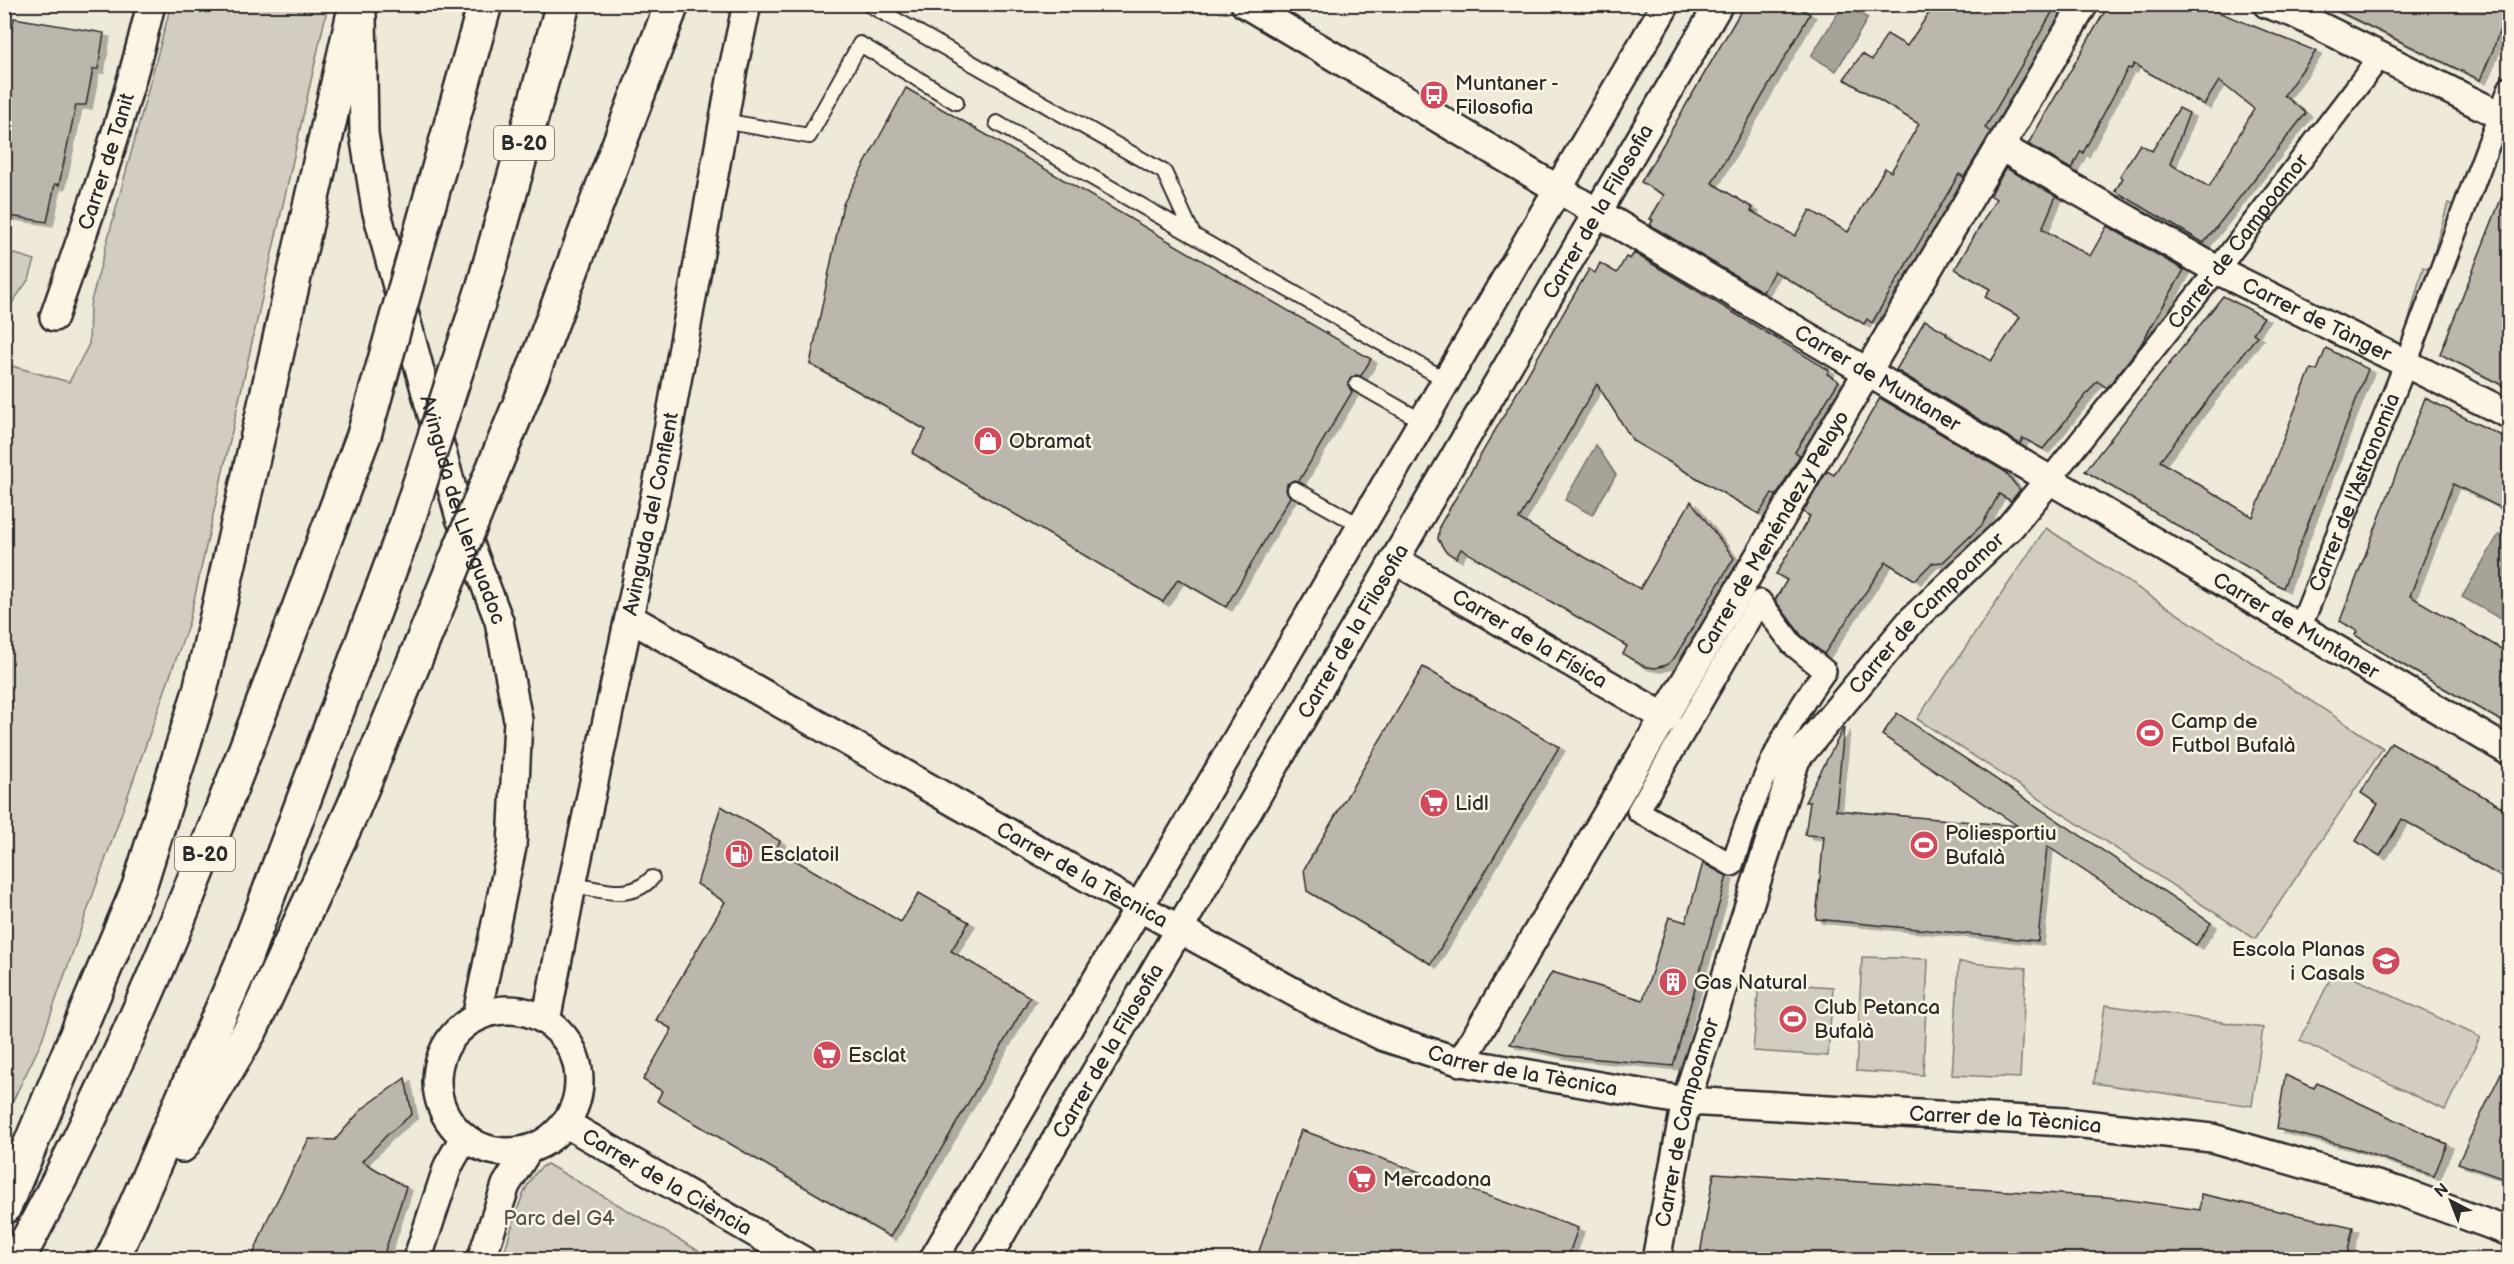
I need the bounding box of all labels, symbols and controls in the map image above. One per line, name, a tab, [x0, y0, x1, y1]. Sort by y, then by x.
place label: Muntaner - Filosofia	[1455, 71, 1559, 120]
bus stop icon: Muntaner - Filosofia	[1418, 79, 1450, 111]
street label: Carrer de Tanit	[73, 90, 140, 233]
street label: Carrer de la Filosofia	[1538, 120, 1659, 304]
road number: B-20	[494, 126, 554, 160]
street label: Carrer de Campoamor	[2163, 149, 2314, 334]
street label: Carrer de Tànger	[2238, 272, 2396, 367]
street label: Carrer de Muntaner	[1790, 320, 1965, 438]
street label: Carrer de l'Astronomia	[2304, 390, 2406, 596]
street label: Avinguda del Llenguadoc	[414, 392, 511, 628]
street label: Carrer de Menéndez y Pelayo	[1691, 406, 1855, 660]
street label: Avinguda del Conflent	[618, 410, 684, 618]
shop icon: Obramat	[972, 425, 1004, 457]
place label: Obramat	[1009, 429, 1092, 454]
street label: Carrer de Campoamor	[1844, 527, 2010, 699]
street label: Carrer de la Filosofia	[1293, 540, 1414, 723]
street label: Carrer de Muntaner	[2208, 567, 2384, 685]
street label: Carrer de la Física	[1447, 584, 1612, 694]
place label: Camp de Futbol Bufalà	[2171, 709, 2296, 758]
sports icon: Camp de Futbol Bufalà	[2134, 717, 2166, 749]
supermarket icon: Lidl	[1418, 787, 1450, 819]
place label: Lidl	[1455, 791, 1489, 816]
street label: Carrer de la Tècnica	[992, 817, 1172, 933]
place label: Poliesportiu Bufalà	[1945, 821, 2057, 870]
sports icon: Poliesportiu Bufalà	[1908, 829, 1940, 861]
road number: B-20	[175, 837, 235, 871]
fuel station icon: Esclatoil	[723, 838, 755, 870]
place label: Esclatoil	[760, 842, 839, 867]
place label: Escola Planas i Casals	[2232, 937, 2365, 986]
school or university icon: Escola Planas i Casals	[2370, 945, 2402, 977]
street label: Carrer de la Filosofia	[1048, 959, 1169, 1143]
building icon: Gas Natural	[1657, 966, 1689, 998]
place label: Gas Natural	[1694, 970, 1807, 995]
place label: Club Petanca Bufalà	[1814, 995, 1940, 1044]
sports icon: Club Petanca Bufalà	[1777, 1003, 1809, 1035]
street label: Carrer de Campoamor	[1650, 1015, 1725, 1229]
supermarket icon: Esclat	[811, 1039, 843, 1071]
street label: Carrer de la Tècnica	[1424, 1040, 1620, 1102]
place label: Esclat	[848, 1043, 907, 1068]
street label: Carrer de la Tècnica	[1908, 1101, 2103, 1139]
street label: Carrer de la Ciència	[578, 1124, 756, 1241]
supermarket icon: Mercadona	[1346, 1163, 1378, 1195]
place label: Mercadona	[1383, 1167, 1492, 1192]
north arrow	[2421, 1171, 2481, 1231]
text: N	[2431, 1180, 2453, 1202]
park label: Parc del G4	[503, 1206, 615, 1231]

